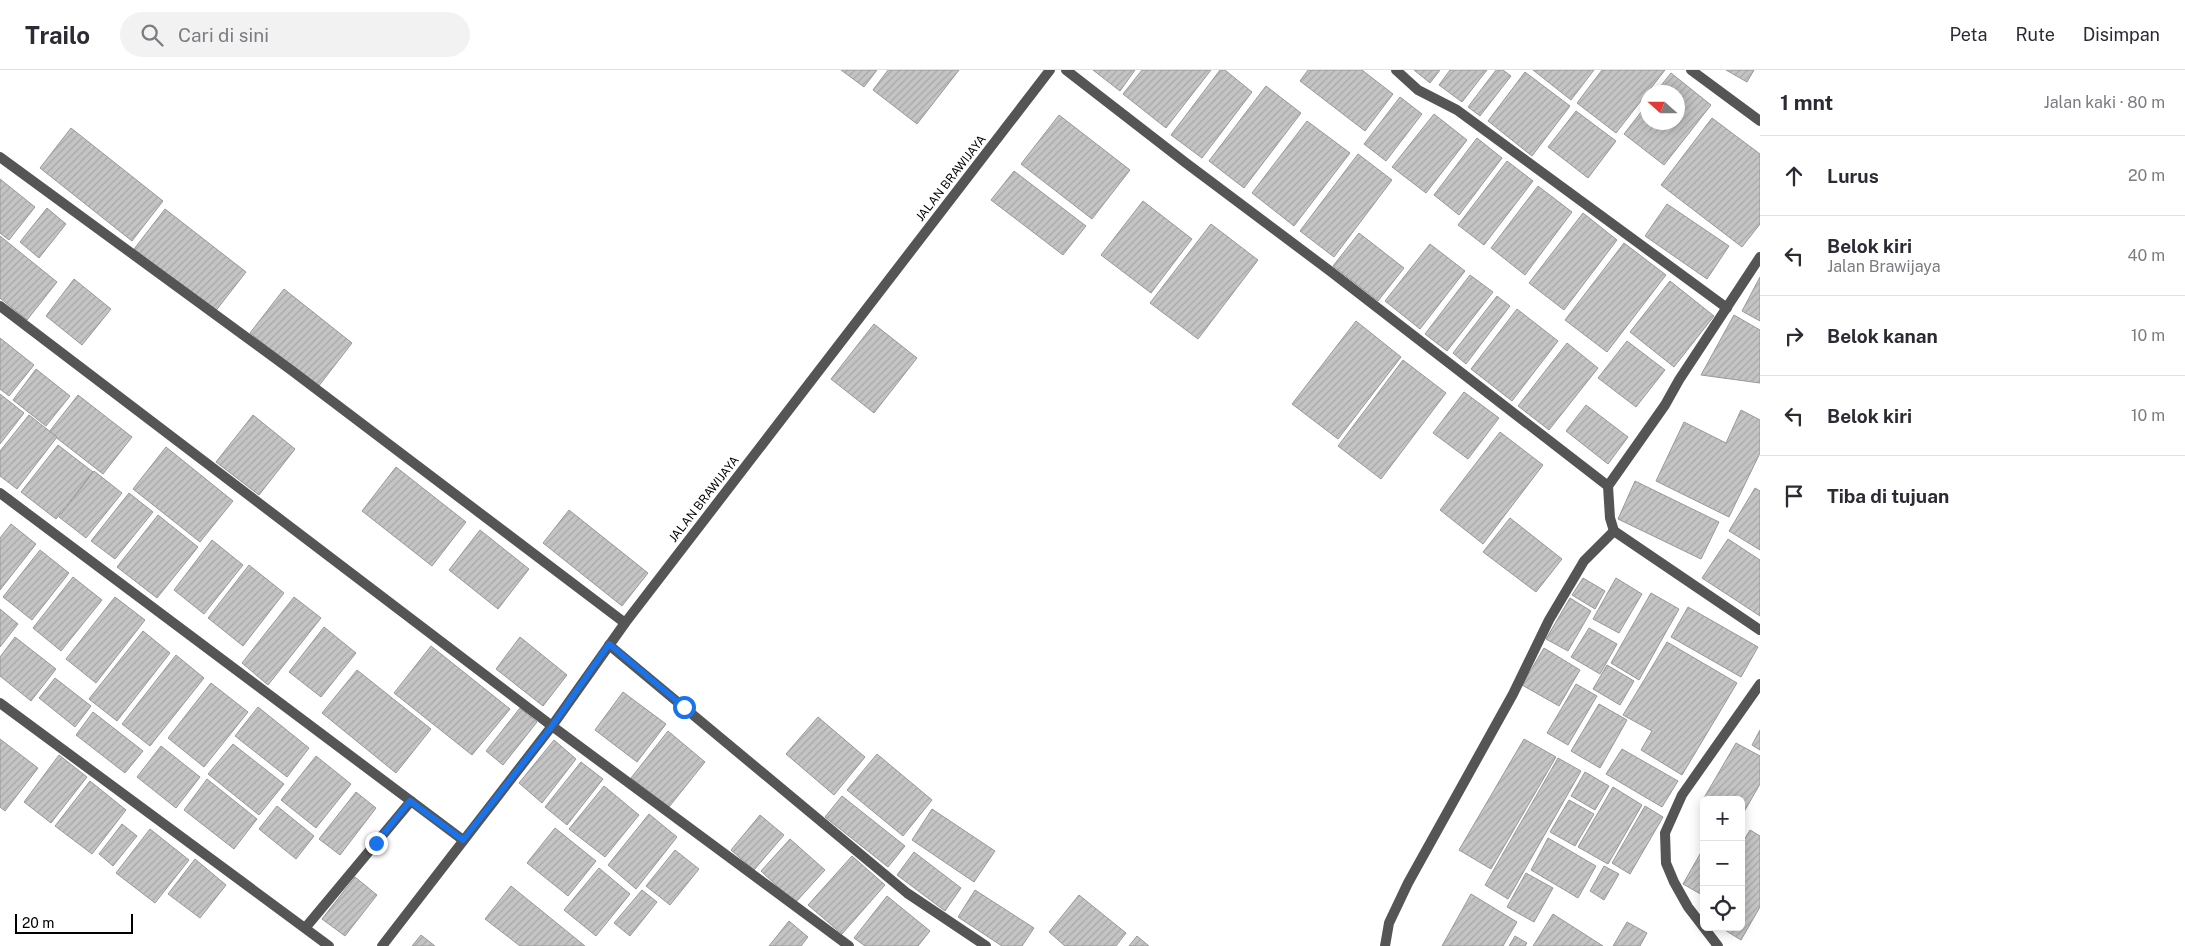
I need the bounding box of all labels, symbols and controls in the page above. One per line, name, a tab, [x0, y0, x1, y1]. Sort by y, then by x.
search box	[120, 12, 470, 57]
text: Trailo	[25, 21, 90, 49]
icon: search	[138, 21, 166, 49]
text: Cari di sini	[178, 24, 269, 46]
text: Peta	[1949, 24, 1987, 45]
text: Rute	[2015, 24, 2055, 45]
text: Disimpan	[2083, 24, 2160, 45]
north arrow	[1640, 85, 1685, 130]
text: 1 mnt	[1780, 90, 1833, 115]
text: Jalan kaki · 80 m	[2044, 93, 2165, 112]
street label: JALAN BRAWIJAYA	[913, 132, 989, 224]
icon: ahead	[1780, 162, 1808, 190]
text: Lurus	[1827, 165, 1879, 187]
text: 20 m	[2128, 166, 2165, 185]
text: Belok kiri	[1827, 235, 1912, 257]
icon: left	[1780, 242, 1808, 270]
text: 40 m	[2127, 246, 2165, 265]
text: Jalan Brawijaya	[1827, 257, 1941, 276]
icon: right	[1780, 322, 1808, 350]
text: Belok kanan	[1827, 325, 1938, 347]
text: 10 m	[2131, 326, 2165, 345]
icon: left	[1780, 402, 1808, 430]
text: Belok kiri	[1827, 405, 1912, 427]
text: 10 m	[2131, 406, 2165, 425]
street label: JALAN BRAWIJAYA	[666, 453, 742, 545]
icon: arrive	[1780, 482, 1808, 510]
text: Tiba di tujuan	[1827, 485, 1949, 507]
route start	[673, 696, 696, 719]
map controls	[1700, 796, 1745, 931]
button: +	[1700, 796, 1745, 841]
route end	[365, 832, 388, 855]
button: −	[1700, 841, 1745, 886]
button: locate	[1700, 886, 1745, 931]
scale bar	[15, 911, 132, 934]
text: 20 m	[22, 915, 54, 931]

